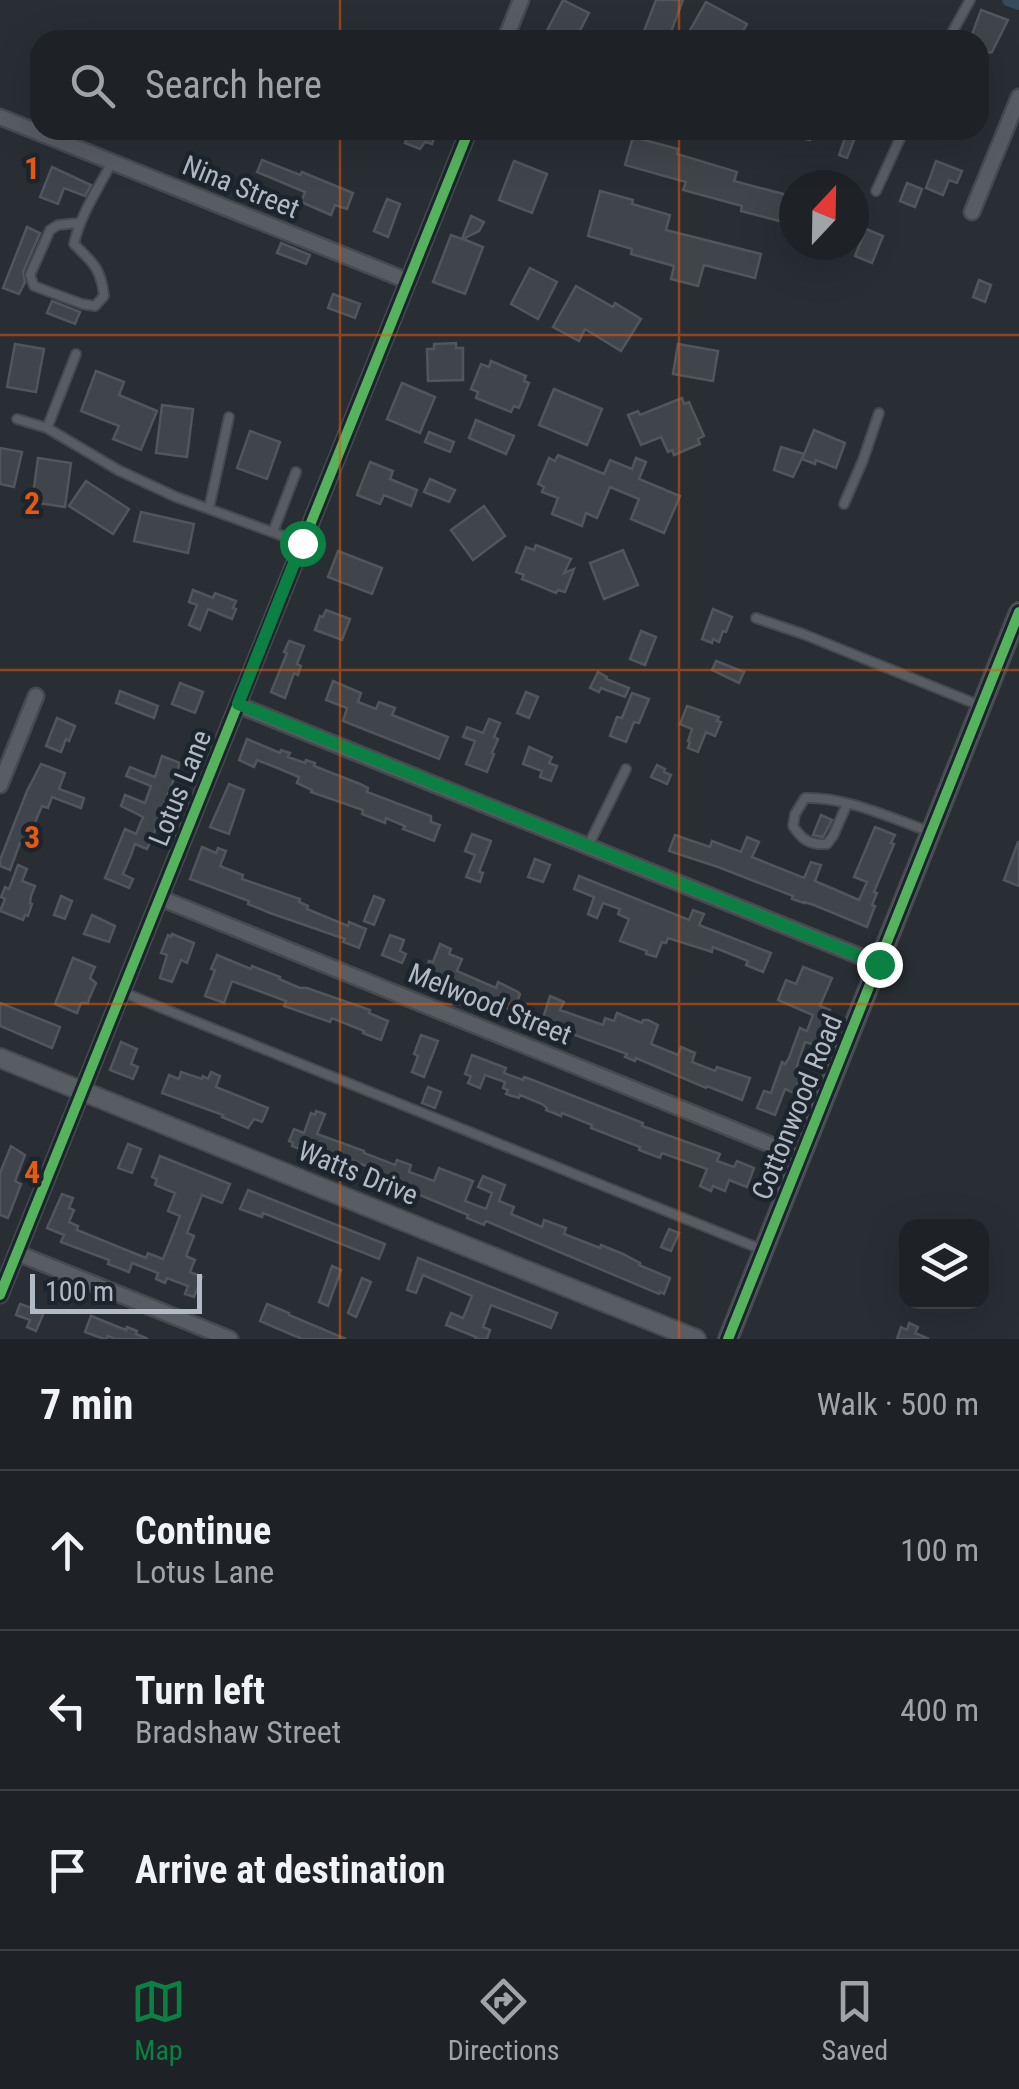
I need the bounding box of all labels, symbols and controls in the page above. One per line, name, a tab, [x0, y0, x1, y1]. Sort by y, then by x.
search box	[30, 30, 989, 140]
icon: search	[65, 58, 120, 113]
text: Search here	[145, 63, 322, 107]
text: 1	[24, 149, 40, 187]
street label: Nina Street	[178, 149, 304, 225]
north arrow	[779, 170, 869, 260]
text: 2	[24, 484, 40, 522]
route start	[280, 521, 326, 567]
street label: Lotus Lane	[142, 725, 218, 851]
text: 3	[24, 818, 40, 856]
route end	[857, 942, 903, 988]
street label: Melwood Street	[404, 956, 576, 1052]
street label: Cottonwood Road	[745, 1010, 849, 1204]
street label: Watts Drive	[293, 1134, 423, 1212]
text: 4	[24, 1153, 40, 1191]
map controls	[899, 1219, 989, 1309]
button: layers	[899, 1219, 989, 1309]
scale bar	[30, 1269, 202, 1314]
text: 100 m	[45, 1275, 114, 1308]
text: 7 min	[40, 1380, 133, 1429]
text: Walk · 500 m	[817, 1385, 979, 1423]
text: Continue	[135, 1509, 271, 1553]
icon: ahead	[40, 1523, 95, 1578]
text: 100 m	[900, 1531, 979, 1569]
text: Lotus Lane	[135, 1553, 274, 1591]
text: Turn left	[135, 1669, 265, 1713]
icon: left	[40, 1683, 95, 1738]
text: 400 m	[900, 1691, 979, 1729]
text: Bradshaw Street	[135, 1713, 341, 1751]
icon: arrive	[40, 1843, 95, 1898]
text: Arrive at destination	[135, 1848, 445, 1892]
tab: Map	[131, 1974, 186, 2067]
tab: Directions	[448, 1974, 560, 2067]
tab: Saved	[821, 1974, 888, 2067]

